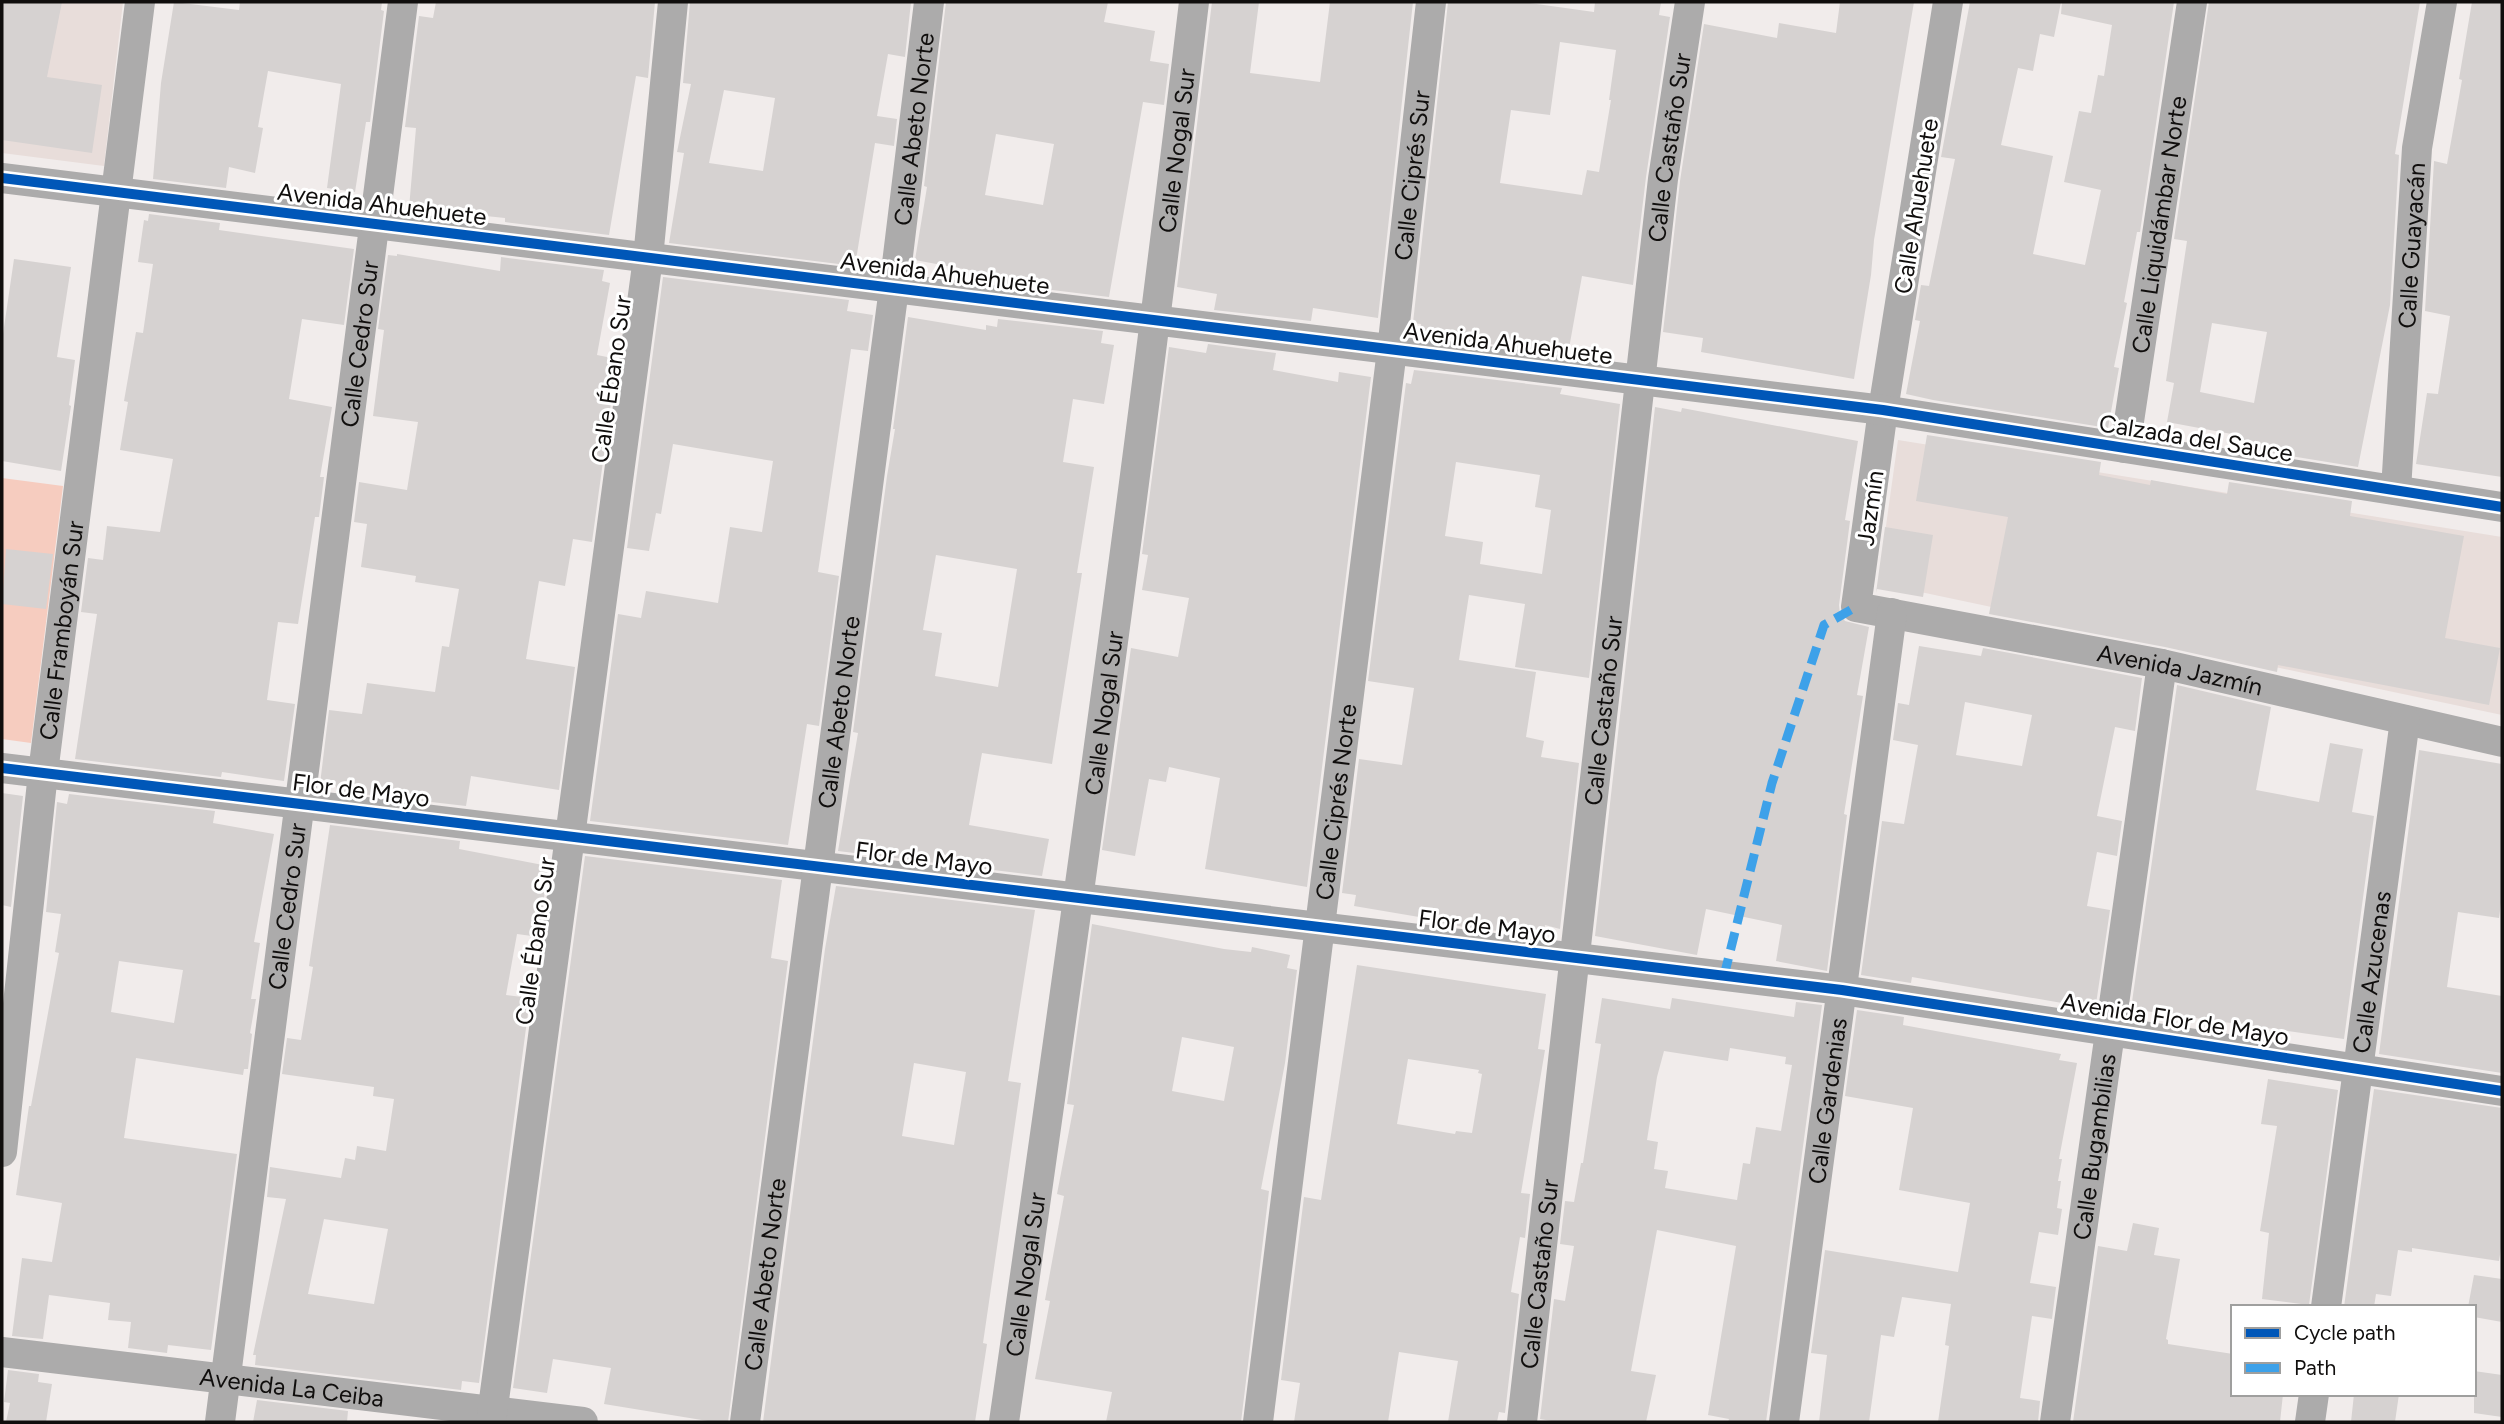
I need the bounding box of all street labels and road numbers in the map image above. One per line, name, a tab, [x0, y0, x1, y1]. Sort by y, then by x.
street label: Calle Abeto Norte	[887, 31, 940, 227]
street label: Calle Castaño Sur	[1641, 51, 1697, 244]
street label: Calle Nogal Sur	[1152, 67, 1200, 235]
street label: Calle Ciprés Sur	[1388, 89, 1435, 262]
street label: Calle Liquidámbar Norte	[2125, 94, 2192, 355]
street label: Calle Ahuehuete	[1888, 116, 1944, 296]
street label: Calle Guayacán	[2391, 162, 2431, 329]
street label: Avenida Ahuehuete	[276, 177, 488, 231]
street label: Avenida Ahuehuete	[839, 246, 1051, 300]
street label: Calle Cedro Sur	[334, 259, 384, 429]
street label: Calle Ébano Sur	[585, 293, 637, 465]
street label: Avenida Ahuehuete	[1402, 316, 1614, 370]
street label: Calzada del Sauce	[2097, 408, 2295, 468]
street label: Jazmín	[1850, 468, 1890, 548]
street label: Calle Framboyán Sur	[33, 519, 89, 742]
street label: Calle Abeto Norte	[811, 614, 865, 810]
street label: Calle Castaño Sur	[1578, 614, 1628, 807]
street label: Calle Nogal Sur	[1078, 629, 1129, 797]
street label: Avenida Jazmín	[2095, 638, 2266, 701]
street label: Calle Ciprés Norte	[1309, 702, 1362, 902]
street label: Flor de Mayo	[291, 767, 431, 813]
street label: Calle Cedro Sur	[261, 821, 312, 991]
street label: Flor de Mayo	[854, 835, 994, 881]
street label: Calle Ébano Sur	[509, 855, 561, 1027]
street label: Calle Azucenas	[2346, 889, 2396, 1055]
street label: Flor de Mayo	[1417, 903, 1557, 949]
street label: Avenida Flor de Mayo	[2059, 987, 2291, 1051]
street label: Calle Gardenias	[1801, 1016, 1852, 1186]
street label: Calle Bugambilias	[2066, 1052, 2121, 1242]
street label: Calle Abeto Norte	[737, 1176, 791, 1372]
street label: Calle Castaño Sur	[1514, 1178, 1564, 1370]
street label: Calle Nogal Sur	[999, 1191, 1051, 1358]
street label: Avenida La Ceiba	[198, 1361, 386, 1412]

